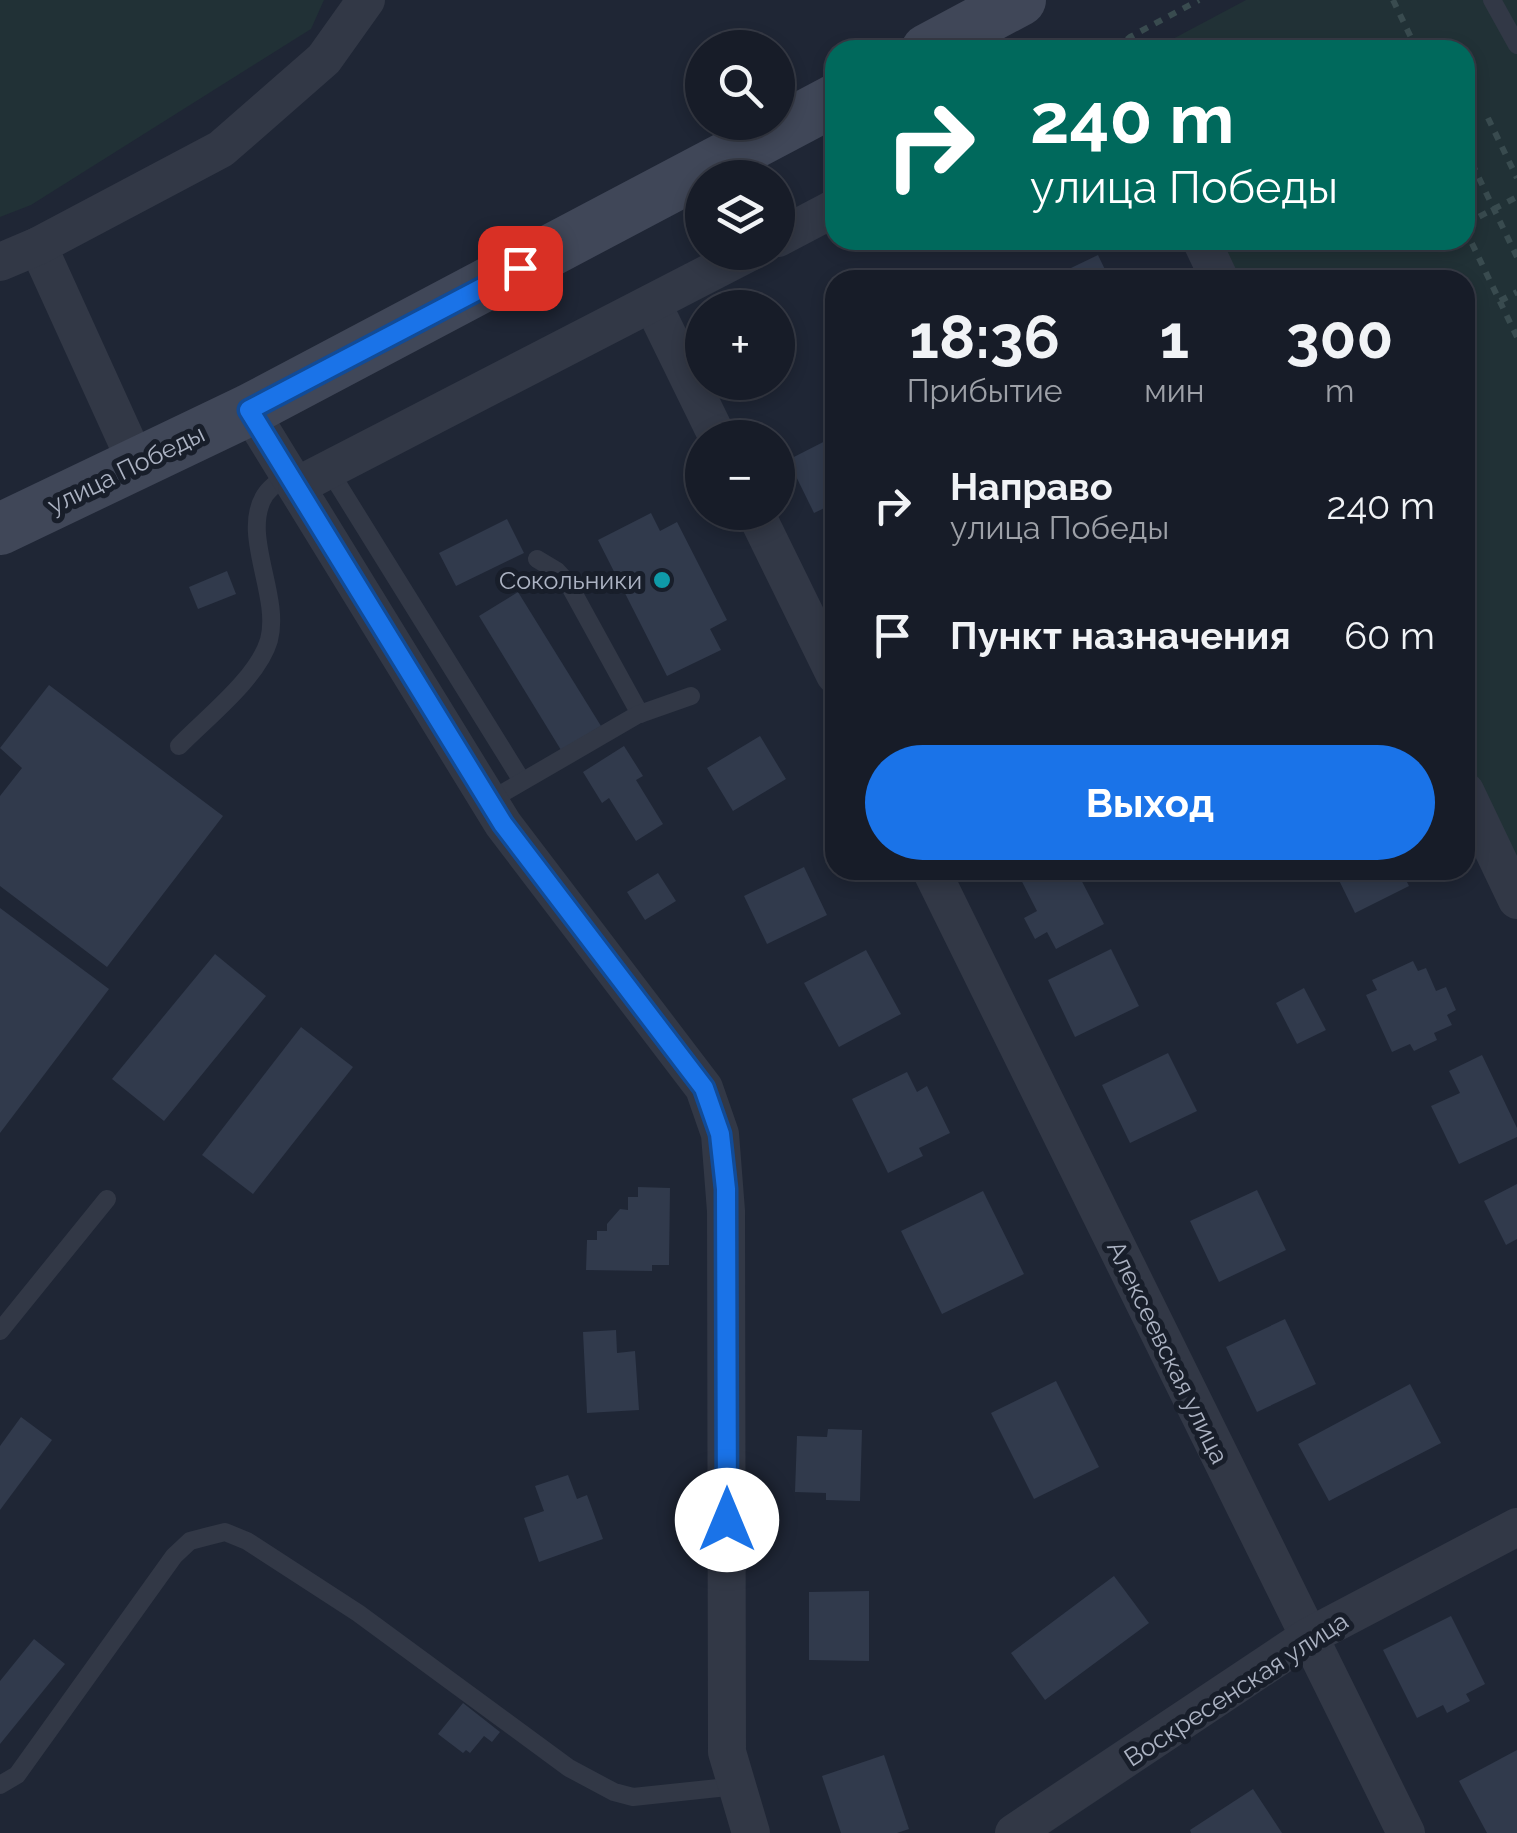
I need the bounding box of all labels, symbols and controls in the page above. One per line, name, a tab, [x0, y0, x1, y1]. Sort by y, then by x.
map controls	[685, 30, 795, 530]
button: search	[685, 30, 795, 140]
text: 240 m	[1030, 77, 1234, 159]
icon: right	[865, 80, 995, 210]
button: layers	[685, 160, 795, 270]
text: улица Победы	[1030, 161, 1338, 214]
pin	[478, 226, 563, 311]
icon: arrive	[493, 241, 548, 296]
button: +	[685, 290, 795, 400]
text: 18:36	[909, 302, 1060, 372]
text: 1	[1159, 302, 1189, 372]
text: 300	[1286, 302, 1393, 372]
text: Прибытие	[907, 372, 1063, 409]
text: мин	[1144, 372, 1204, 409]
text: m	[1325, 372, 1354, 409]
street label: улица Победы	[43, 418, 209, 520]
button: −	[685, 420, 795, 530]
text: Направо	[950, 464, 1113, 509]
icon: right	[865, 478, 920, 533]
text: 240 m	[1327, 483, 1435, 528]
text: улица Победы	[950, 509, 1169, 546]
place label: Сокольники	[499, 565, 642, 595]
marker: Сокольники	[651, 569, 673, 591]
icon: arrive	[865, 608, 920, 663]
text: Пункт назначения	[950, 613, 1291, 658]
text: 60 m	[1344, 613, 1435, 658]
button: Выход	[865, 745, 1435, 860]
street label: Алексеевская улица	[1101, 1236, 1235, 1468]
position arrow	[675, 1468, 779, 1572]
street label: Воскресенская улица	[1118, 1605, 1354, 1773]

